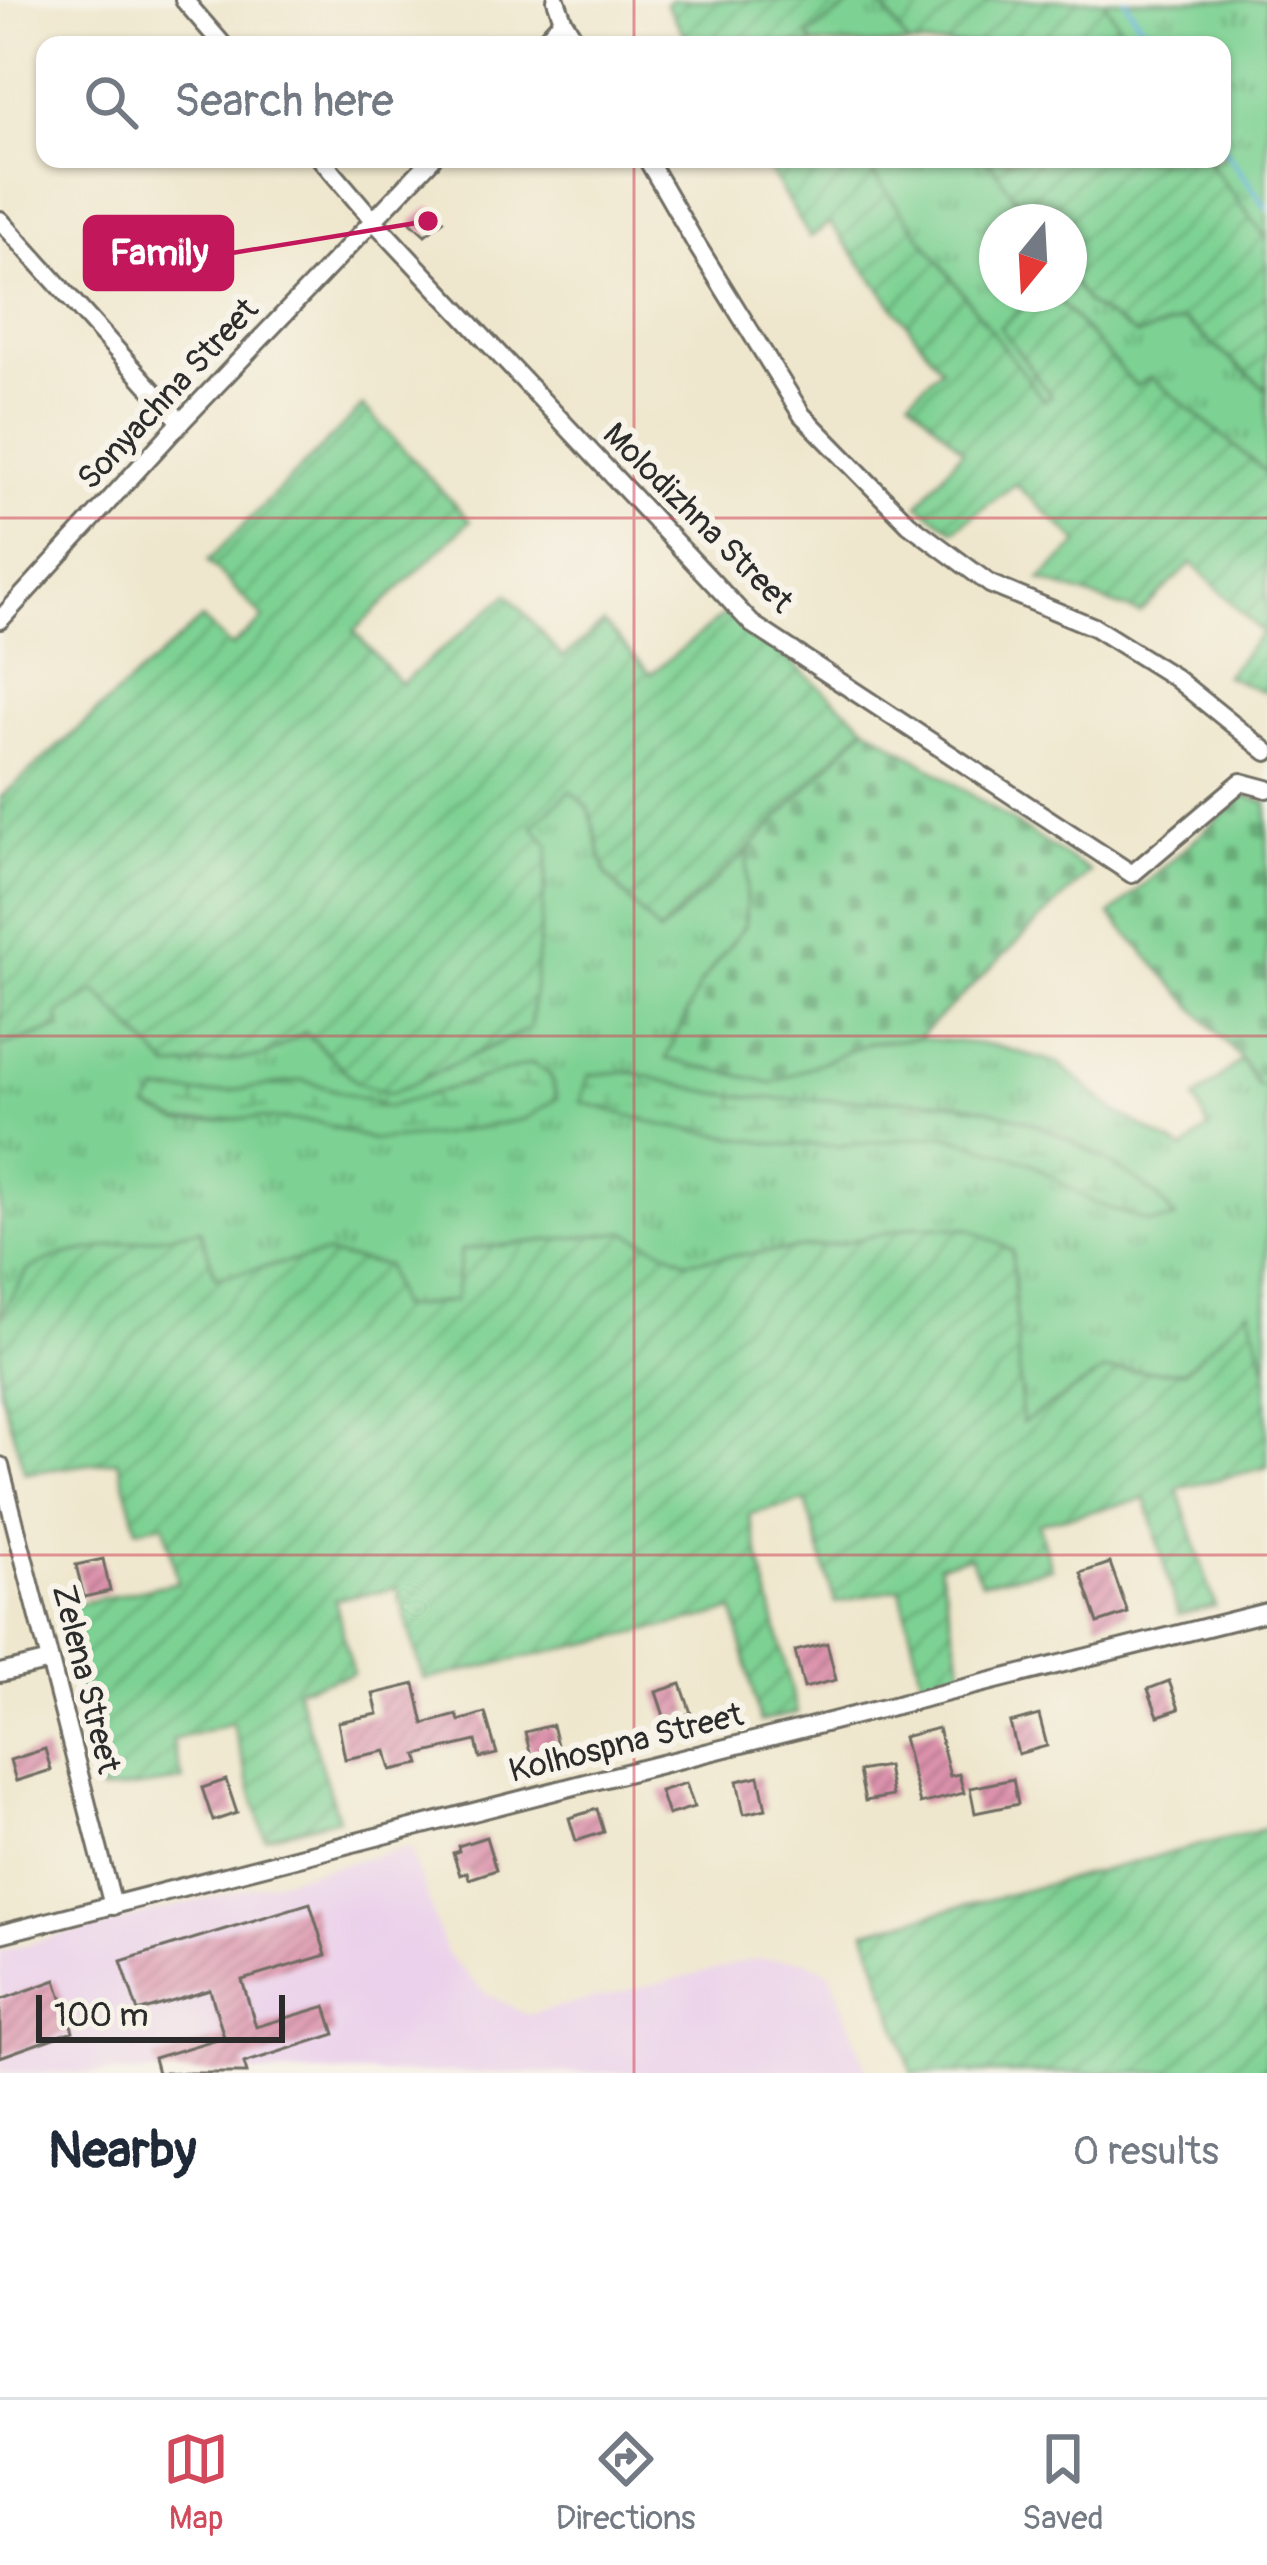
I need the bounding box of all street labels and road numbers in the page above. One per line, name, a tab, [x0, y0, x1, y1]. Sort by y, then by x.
street label: Sonyachna Street	[69, 289, 268, 498]
street label: Molodizhna Street	[594, 414, 802, 622]
street label: Zelena Street	[43, 1580, 129, 1778]
street label: Kolhospna Street	[505, 1694, 748, 1792]

